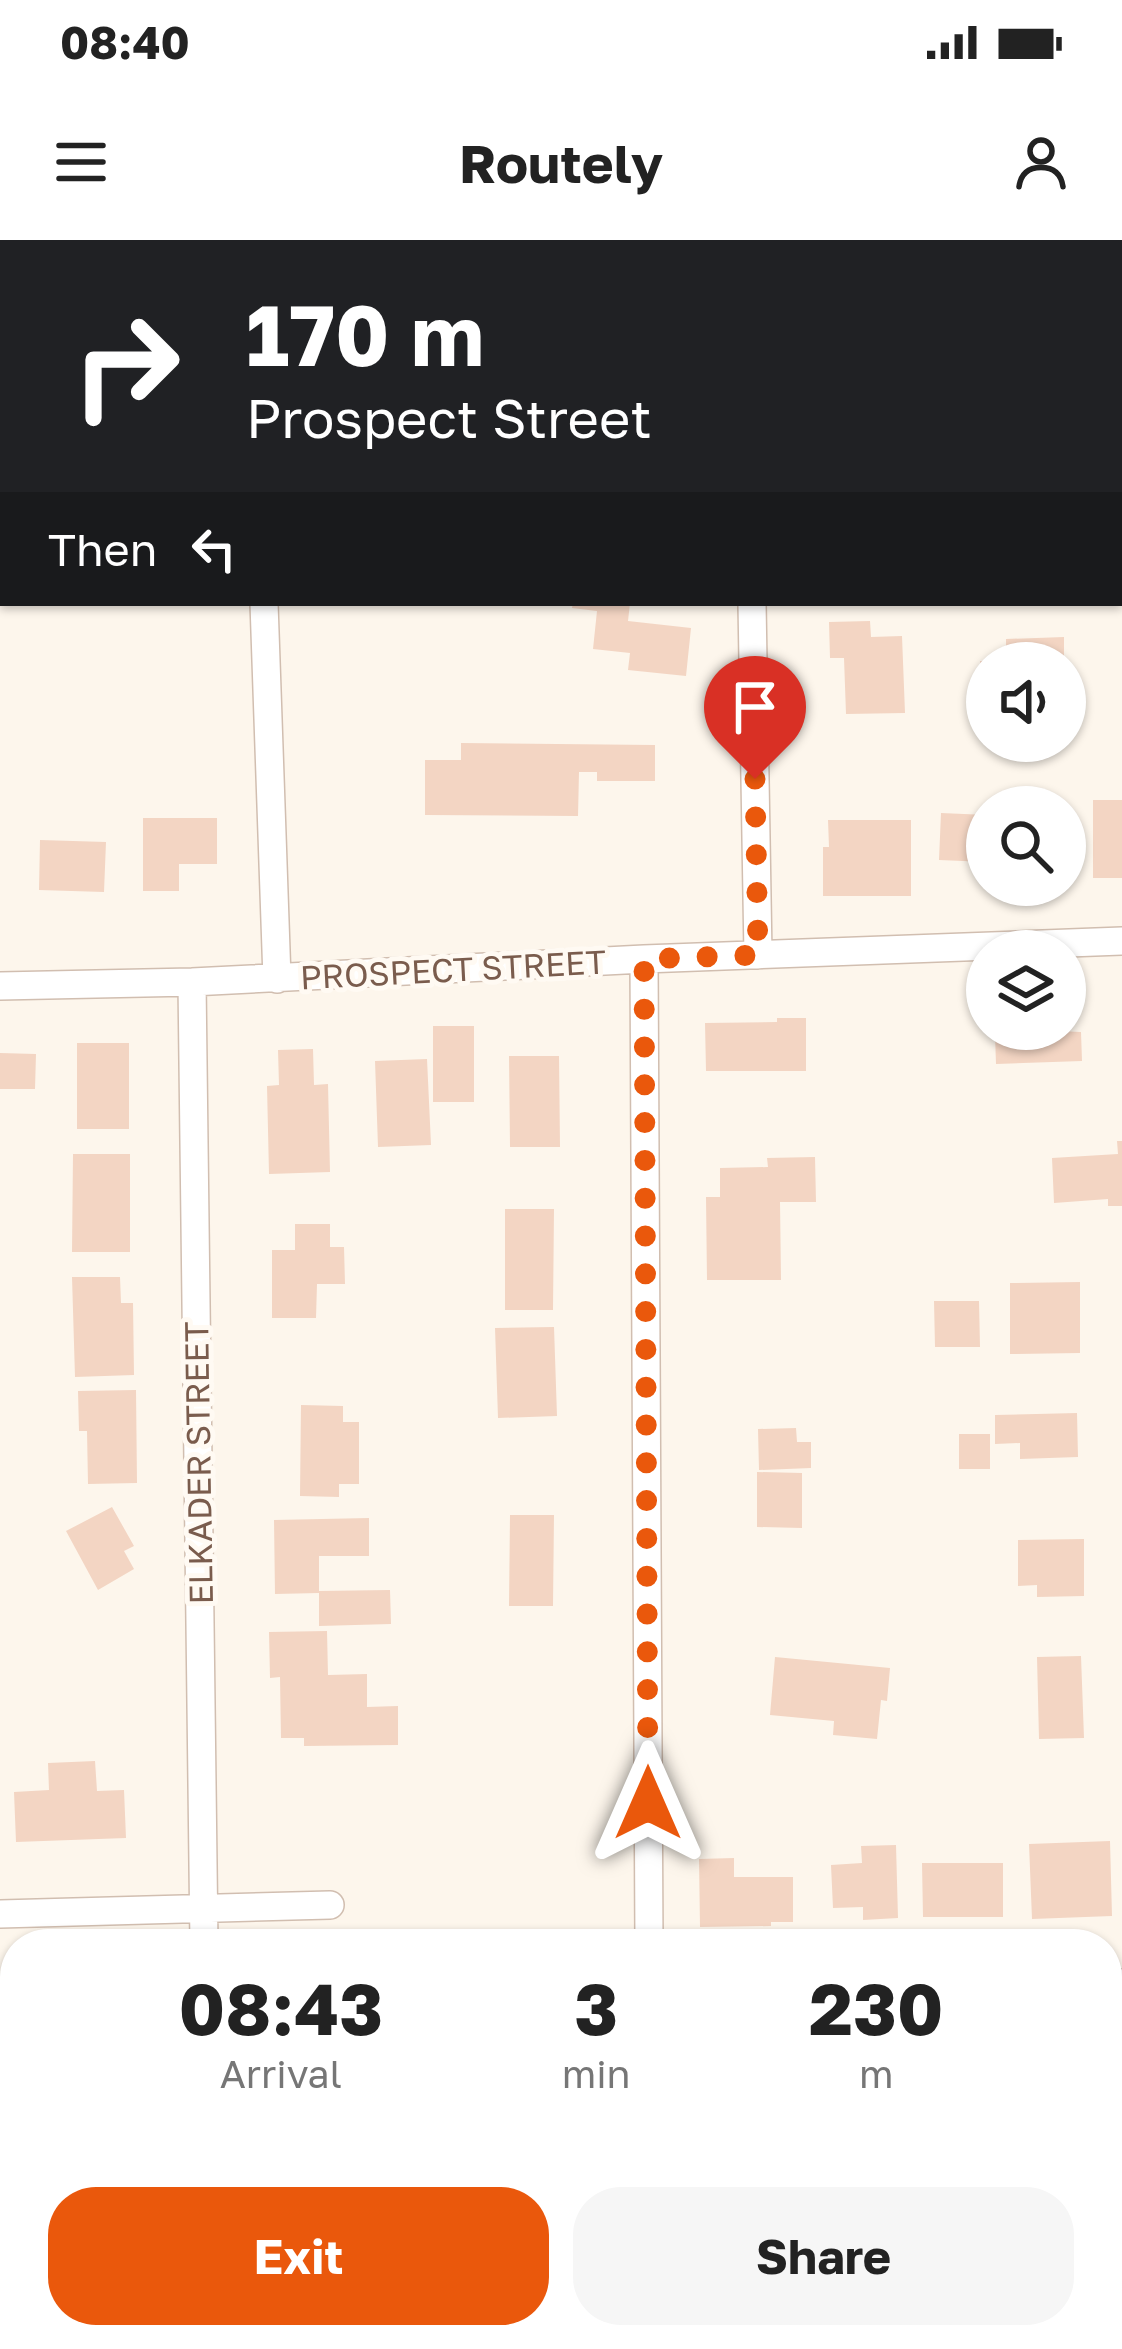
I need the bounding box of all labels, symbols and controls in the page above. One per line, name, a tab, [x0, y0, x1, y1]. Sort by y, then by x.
text: 08:40	[60, 15, 190, 69]
icon: menu	[48, 129, 114, 195]
icon: person	[1008, 129, 1074, 195]
text: Routely	[459, 130, 663, 195]
text: 170 m	[246, 284, 484, 384]
icon: right	[48, 288, 204, 444]
text: Prospect Street	[246, 385, 652, 450]
icon: left	[181, 516, 247, 582]
text: Then	[48, 522, 157, 576]
map controls	[966, 642, 1086, 1050]
button: sound	[966, 642, 1086, 762]
pin	[704, 656, 806, 779]
icon: arrive	[722, 674, 788, 740]
button: search	[966, 786, 1086, 906]
button: layers	[966, 930, 1086, 1050]
street label: PROSPECT STREET	[299, 942, 607, 996]
street label: ELKADER STREET	[176, 1321, 220, 1605]
position arrow	[585, 1740, 711, 1866]
text: 08:43	[178, 1964, 383, 2051]
text: 3	[574, 1964, 618, 2051]
text: 230	[809, 1964, 944, 2051]
text: Arrival	[220, 2050, 342, 2097]
text: min	[562, 2050, 631, 2097]
text: m	[859, 2050, 894, 2097]
button: Exit	[48, 2187, 549, 2325]
button: Share	[573, 2187, 1074, 2325]

